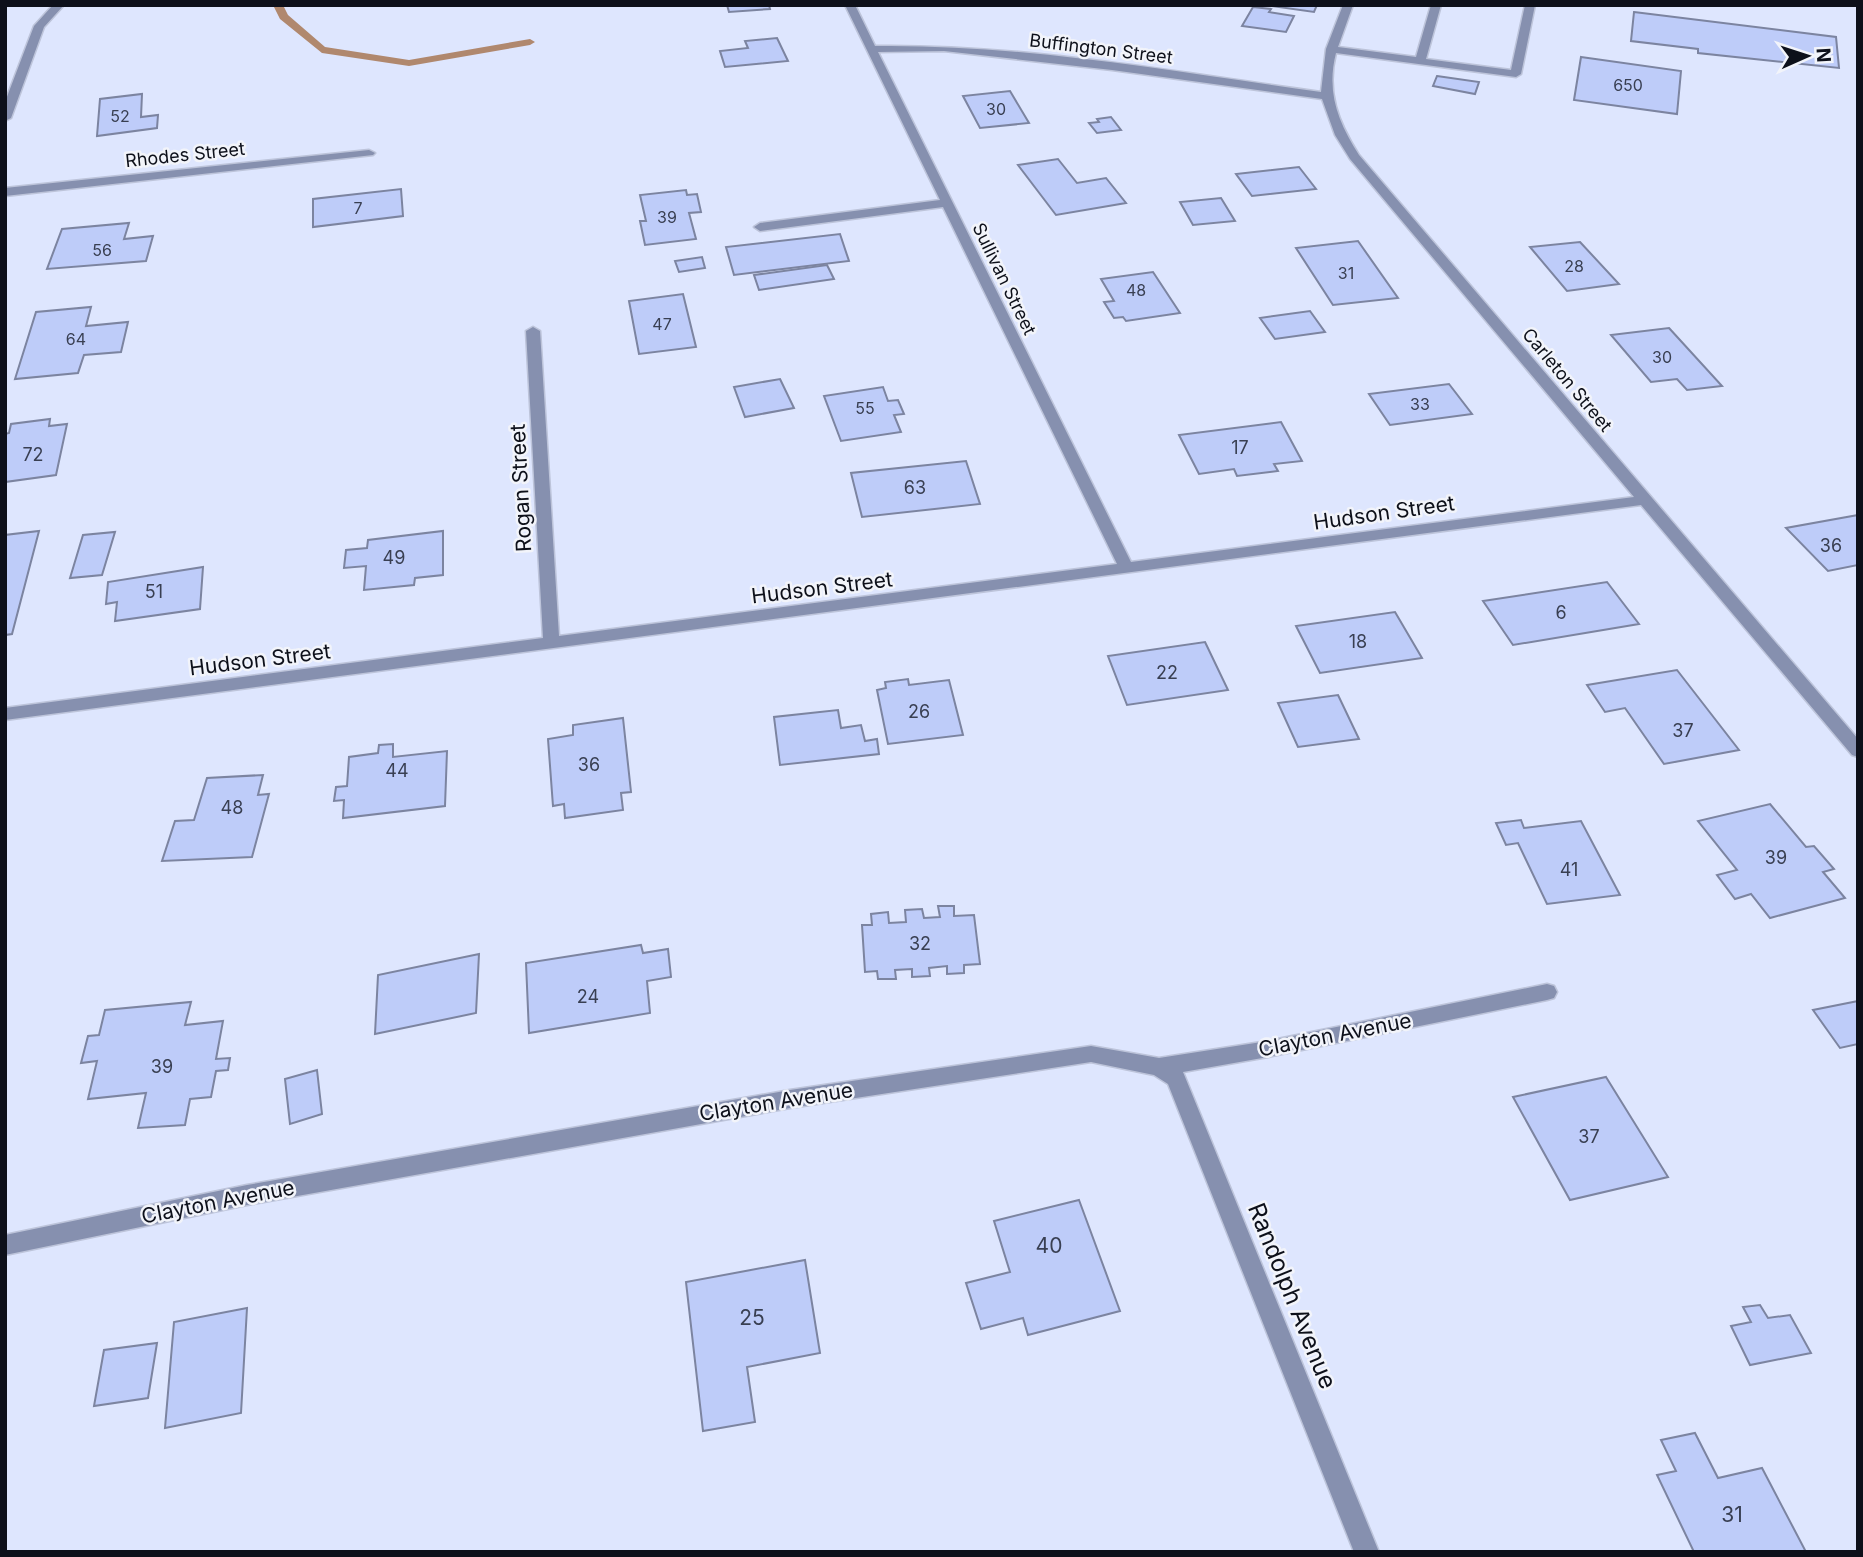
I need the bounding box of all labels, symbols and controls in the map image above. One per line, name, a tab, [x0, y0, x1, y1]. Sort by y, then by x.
north arrow	[1772, 21, 1842, 91]
street label: Buffington Street	[1028, 29, 1174, 68]
text: N	[1812, 47, 1835, 63]
house number: 650	[1613, 75, 1643, 95]
house number: 30	[986, 99, 1006, 119]
house number: 52	[110, 106, 130, 126]
street label: Rhodes Street	[124, 138, 246, 171]
house number: 7	[353, 198, 363, 218]
house number: 39	[657, 207, 677, 227]
street label: Sullivan Street	[968, 219, 1041, 338]
house number: 56	[92, 240, 112, 260]
house number: 28	[1564, 256, 1584, 276]
house number: 31	[1338, 263, 1354, 283]
house number: 48	[1126, 280, 1146, 300]
house number: 47	[652, 314, 672, 334]
street label: Carleton Street	[1518, 324, 1617, 436]
house number: 64	[66, 329, 86, 349]
house number: 30	[1652, 347, 1672, 367]
house number: 33	[1410, 394, 1430, 414]
house number: 55	[855, 398, 875, 418]
street label: Rogan Street	[505, 423, 536, 553]
house number: 17	[1231, 437, 1249, 458]
house number: 72	[22, 444, 44, 465]
house number: 63	[904, 477, 926, 498]
street label: Hudson Street	[1312, 490, 1456, 535]
house number: 36	[1820, 535, 1842, 556]
house number: 49	[383, 547, 405, 568]
street label: Hudson Street	[750, 566, 894, 609]
house number: 51	[145, 581, 163, 602]
house number: 6	[1555, 602, 1567, 623]
house number: 18	[1349, 631, 1367, 652]
street label: Hudson Street	[188, 638, 332, 681]
house number: 22	[1156, 662, 1178, 683]
house number: 26	[908, 701, 930, 722]
house number: 37	[1672, 720, 1694, 741]
house number: 36	[578, 754, 600, 775]
house number: 44	[385, 760, 409, 781]
house number: 48	[221, 797, 243, 818]
house number: 39	[1765, 847, 1787, 868]
house number: 41	[1560, 859, 1578, 880]
house number: 32	[909, 933, 931, 954]
house number: 24	[577, 986, 599, 1007]
street label: Clayton Avenue	[1256, 1007, 1414, 1062]
house number: 39	[151, 1056, 173, 1077]
street label: Clayton Avenue	[697, 1077, 855, 1126]
house number: 37	[1578, 1126, 1600, 1147]
street label: Clayton Avenue	[139, 1174, 297, 1229]
street label: Randolph Avenue	[1242, 1199, 1343, 1393]
house number: 40	[1036, 1233, 1062, 1258]
house number: 25	[739, 1305, 765, 1330]
house number: 31	[1721, 1502, 1743, 1527]

